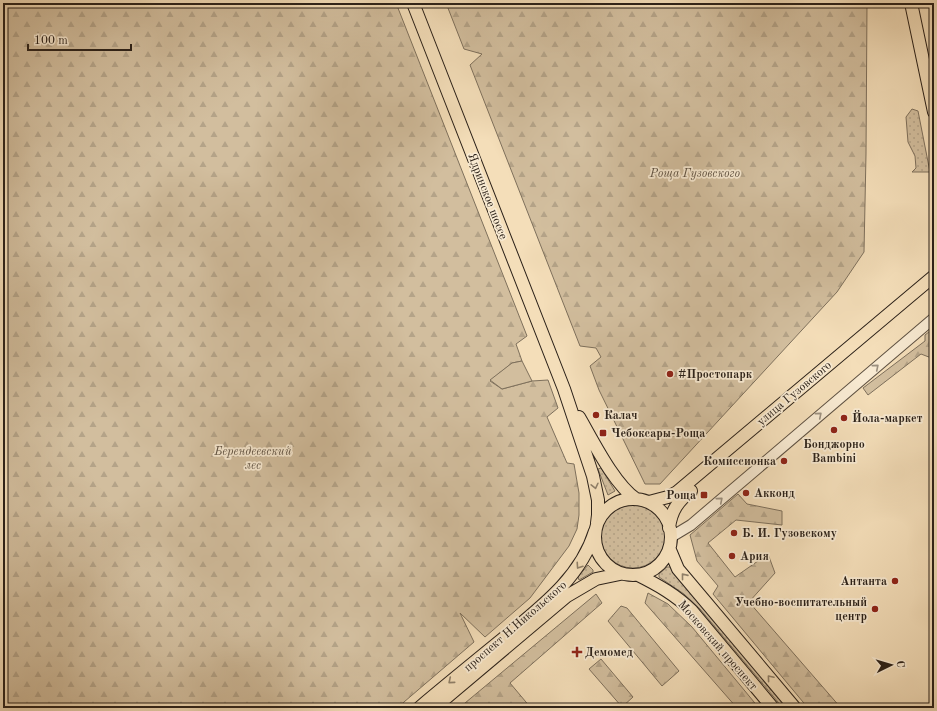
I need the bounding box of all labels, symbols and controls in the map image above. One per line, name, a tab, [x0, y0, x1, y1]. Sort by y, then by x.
scale bar	[28, 26, 131, 52]
text: 100 m	[34, 35, 68, 47]
street label: Ядринское шоссе	[465, 152, 509, 242]
park label: Роща Гузовского	[649, 168, 741, 180]
street label: улица Гузовского	[755, 359, 834, 428]
one-way arrow	[871, 365, 879, 372]
marker: #Простопарк	[665, 369, 675, 379]
place label: #Простопарк	[678, 369, 753, 381]
marker: Калач	[591, 410, 601, 420]
place label: Калач	[604, 410, 638, 422]
place label: Йола-маркет	[852, 410, 923, 425]
one-way arrow	[815, 413, 822, 420]
marker: Йола-маркет	[839, 413, 849, 423]
marker: Бонджорно Bambini	[829, 425, 839, 435]
marker: Чебоксары-Роща	[598, 428, 608, 438]
place label: Чебоксары-Роща	[611, 428, 705, 440]
place label: Бонджорно Bambini	[803, 439, 865, 465]
park label: Берендеевский лес	[213, 446, 292, 472]
place label: Комиссионка	[703, 456, 776, 468]
marker: Комиссионка	[779, 456, 789, 466]
one-way arrow	[590, 482, 599, 489]
marker: Акконд	[741, 488, 751, 498]
place label: Акконд	[754, 488, 795, 500]
place label: Роща	[666, 490, 696, 502]
marker: Роща	[699, 490, 709, 500]
one-way arrow	[716, 497, 723, 504]
marker: Б. И. Гузовскому	[729, 528, 739, 538]
place label: Б. И. Гузовскому	[742, 528, 837, 540]
marker: Ария	[727, 551, 737, 561]
place label: Ария	[740, 551, 769, 563]
one-way arrow	[576, 562, 584, 569]
one-way arrow	[682, 573, 689, 580]
place label: Антанта	[841, 576, 887, 588]
marker: Антанта	[890, 576, 900, 586]
street label: проспект Н.Никольского	[462, 579, 569, 674]
place label: Учебно-воспитательный центр	[735, 597, 867, 623]
street label: Московский проспект	[675, 599, 759, 693]
marker: Учебно-воспитательный центр	[870, 604, 880, 614]
north arrow	[871, 645, 911, 685]
marker: Демомед	[572, 647, 582, 657]
place label: Демомед	[585, 647, 633, 659]
text: С	[894, 660, 905, 668]
one-way arrow	[767, 675, 774, 683]
one-way arrow	[449, 676, 456, 683]

